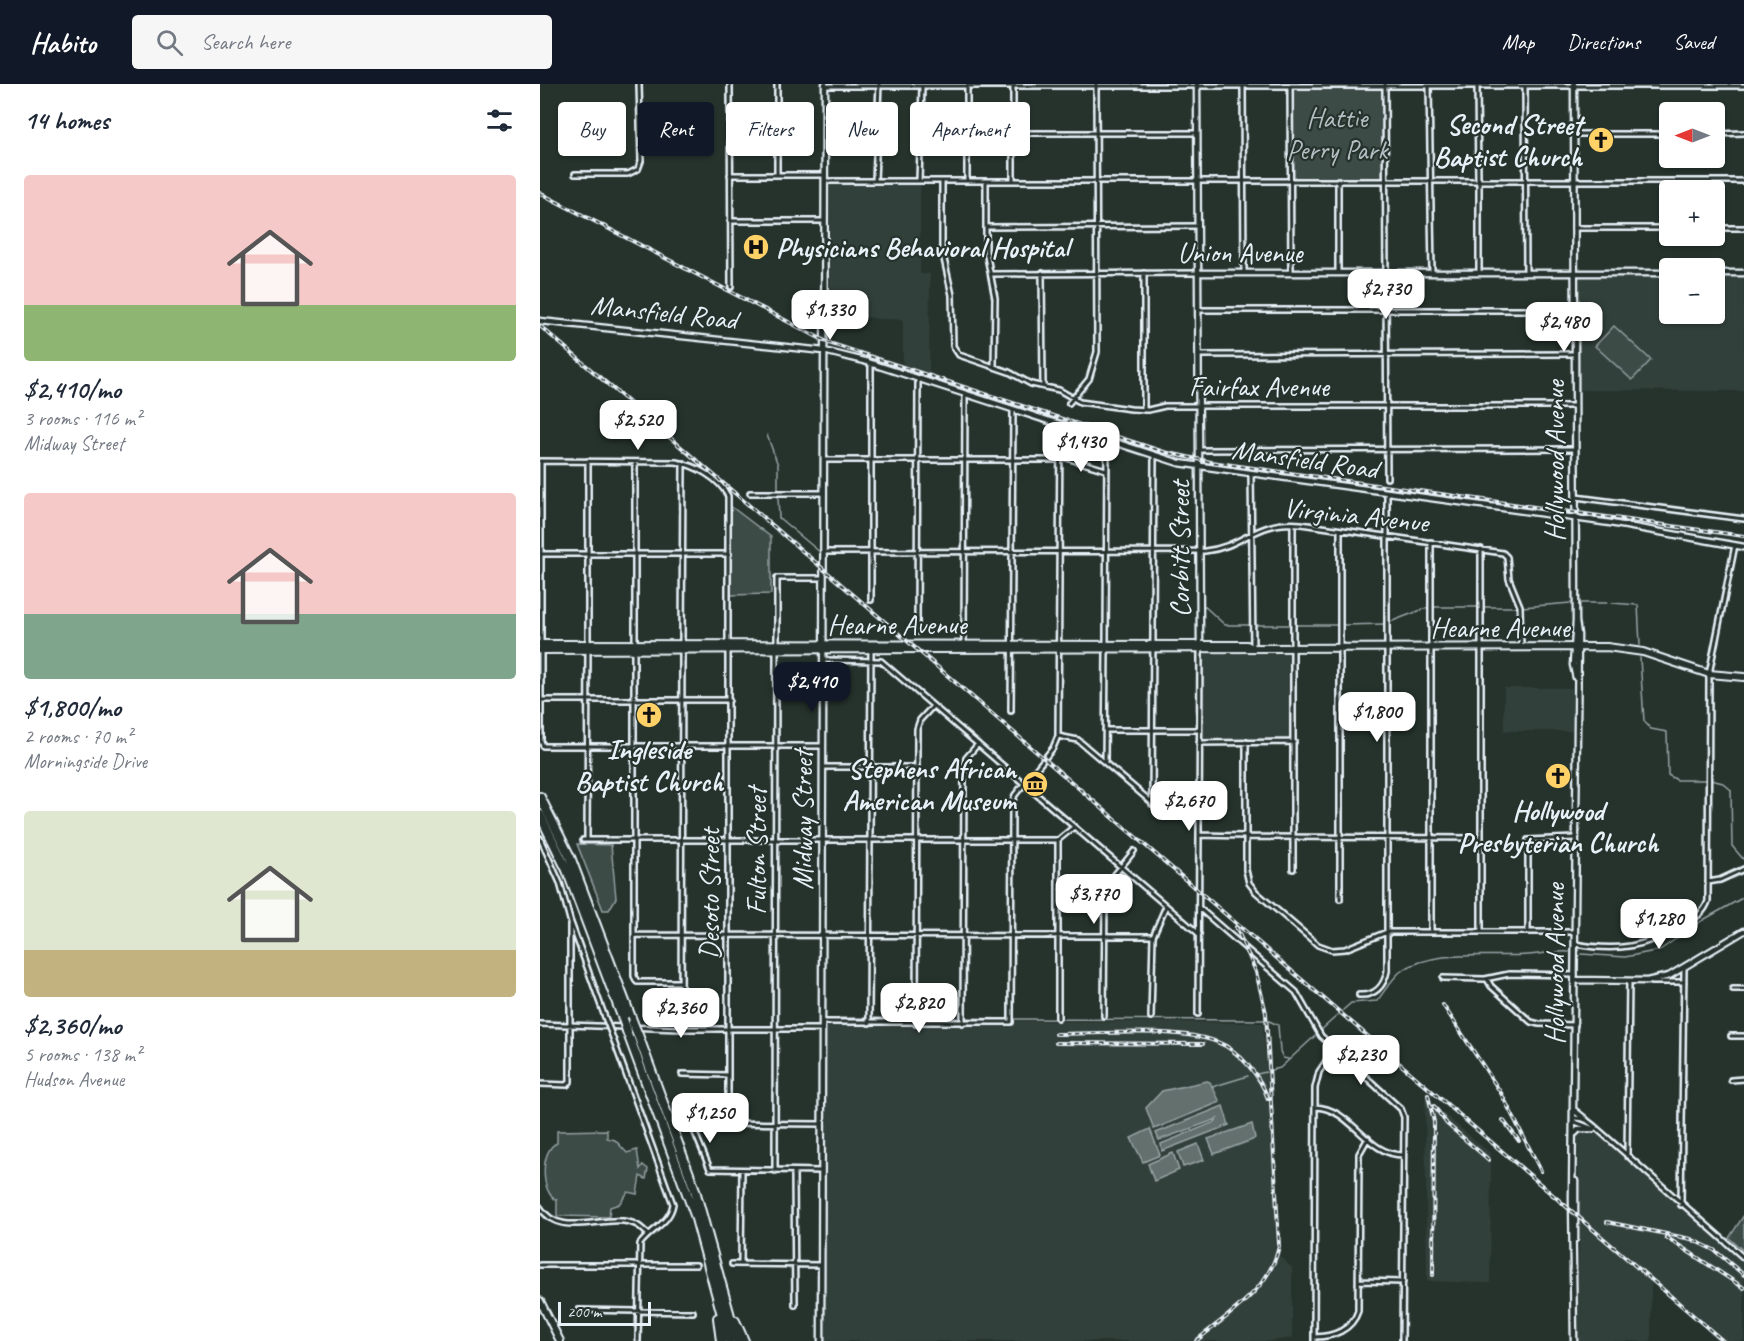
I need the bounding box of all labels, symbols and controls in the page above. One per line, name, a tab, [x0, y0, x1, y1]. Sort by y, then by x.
search box	[132, 15, 552, 69]
text: Habito	[30, 25, 96, 60]
icon: search	[153, 26, 186, 59]
text: Search here	[201, 28, 291, 56]
text: Map	[1502, 29, 1534, 55]
text: Directions	[1567, 29, 1640, 55]
text: Saved	[1673, 29, 1714, 55]
park label: Hattie Perry Park	[1286, 100, 1389, 167]
chip: Buy	[558, 102, 626, 156]
chip: Rent	[638, 102, 714, 156]
chip: Filters	[726, 102, 814, 156]
chip: New	[826, 102, 898, 156]
chip: Apartment	[910, 102, 1030, 156]
north arrow	[1659, 102, 1725, 168]
map controls	[1659, 102, 1725, 324]
text: 14 homes	[24, 104, 109, 137]
icon: filters	[483, 104, 516, 137]
place label: Second Street Baptist Church	[1434, 107, 1587, 174]
church icon: Second Street Baptist Church	[1586, 125, 1616, 155]
button: +	[1659, 180, 1725, 246]
icon: home	[216, 214, 324, 322]
place label: Physicians Behavioral Hospital	[776, 230, 1074, 266]
hospital icon: Physicians Behavioral Hospital	[741, 232, 771, 262]
street label: Union Avenue	[1178, 235, 1304, 270]
button: −	[1659, 258, 1725, 324]
pin: $2,730	[1337, 269, 1435, 320]
text: $2,730	[1362, 276, 1410, 301]
street label: Mansfield Road	[589, 287, 743, 337]
pin: $1,330	[781, 290, 879, 341]
text: $1,330	[806, 297, 854, 322]
pin: $2,480	[1515, 302, 1613, 353]
text: $2,480	[1540, 309, 1588, 334]
street label: Fairfax Avenue	[1189, 369, 1331, 404]
text: $2,410/mo	[24, 373, 121, 406]
street label: Hollywood Avenue	[1537, 379, 1572, 542]
pin: $2,520	[589, 400, 687, 451]
text: 3 rooms · 116 m²	[24, 406, 141, 431]
text: $2,520	[614, 407, 662, 432]
pin: $1,430	[1032, 422, 1130, 473]
text: $1,430	[1057, 429, 1105, 454]
text: Midway Street	[24, 431, 124, 456]
street label: Mansfield Road	[1230, 431, 1384, 487]
street label: Corbitt Street	[1162, 478, 1197, 617]
street label: Virginia Avenue	[1282, 490, 1432, 540]
icon: home	[216, 532, 324, 640]
street label: Hearne Avenue	[827, 607, 968, 642]
street label: Hearne Avenue	[1430, 610, 1571, 645]
pin: $2,410	[763, 662, 861, 713]
text: $2,410	[788, 669, 836, 694]
text: $1,800/mo	[24, 691, 121, 724]
pin: $1,800	[1328, 692, 1426, 743]
text: $1,800	[1353, 699, 1401, 724]
church icon: Ingleside Baptist Church	[634, 700, 664, 730]
text: 2 rooms · 70 m²	[24, 724, 132, 749]
place label: Ingleside Baptist Church	[575, 732, 724, 799]
street label: Midway Street	[785, 746, 820, 890]
text: Morningside Drive	[24, 749, 147, 774]
place label: Stephens African American Museum	[843, 751, 1018, 818]
church icon: Hollywood Presbyterian Church	[1543, 761, 1573, 791]
museum icon: Stephens African American Museum	[1020, 769, 1050, 799]
pin: $2,670	[1140, 781, 1238, 832]
street label: Fulton Street	[739, 784, 774, 915]
text: $2,670	[1164, 788, 1214, 813]
place label: Hollywood Presbyterian Church	[1458, 793, 1659, 860]
street label: Desoto Street	[692, 826, 727, 960]
icon: home	[216, 850, 324, 958]
pin: $3,770	[1045, 874, 1143, 925]
text: $3,770	[1070, 881, 1118, 906]
street label: Hollywood Avenue	[1537, 882, 1572, 1045]
pin: $1,280	[1610, 899, 1708, 950]
text: $1,280	[1635, 906, 1683, 931]
pin: $2,820	[870, 983, 968, 1034]
pin: $2,360	[632, 988, 730, 1039]
text: $2,820	[895, 990, 943, 1015]
text: $2,360	[656, 995, 706, 1020]
text: $2,360/mo	[24, 1009, 122, 1042]
pin: $2,230	[1312, 1035, 1410, 1086]
text: 5 rooms · 138 m²	[24, 1042, 141, 1067]
text: $2,230	[1337, 1042, 1385, 1067]
text: Hudson Avenue	[24, 1067, 124, 1092]
pin: $1,250	[661, 1093, 759, 1144]
text: $1,250	[686, 1100, 734, 1125]
scale bar	[558, 1299, 651, 1326]
text: 200 m	[567, 1302, 601, 1322]

